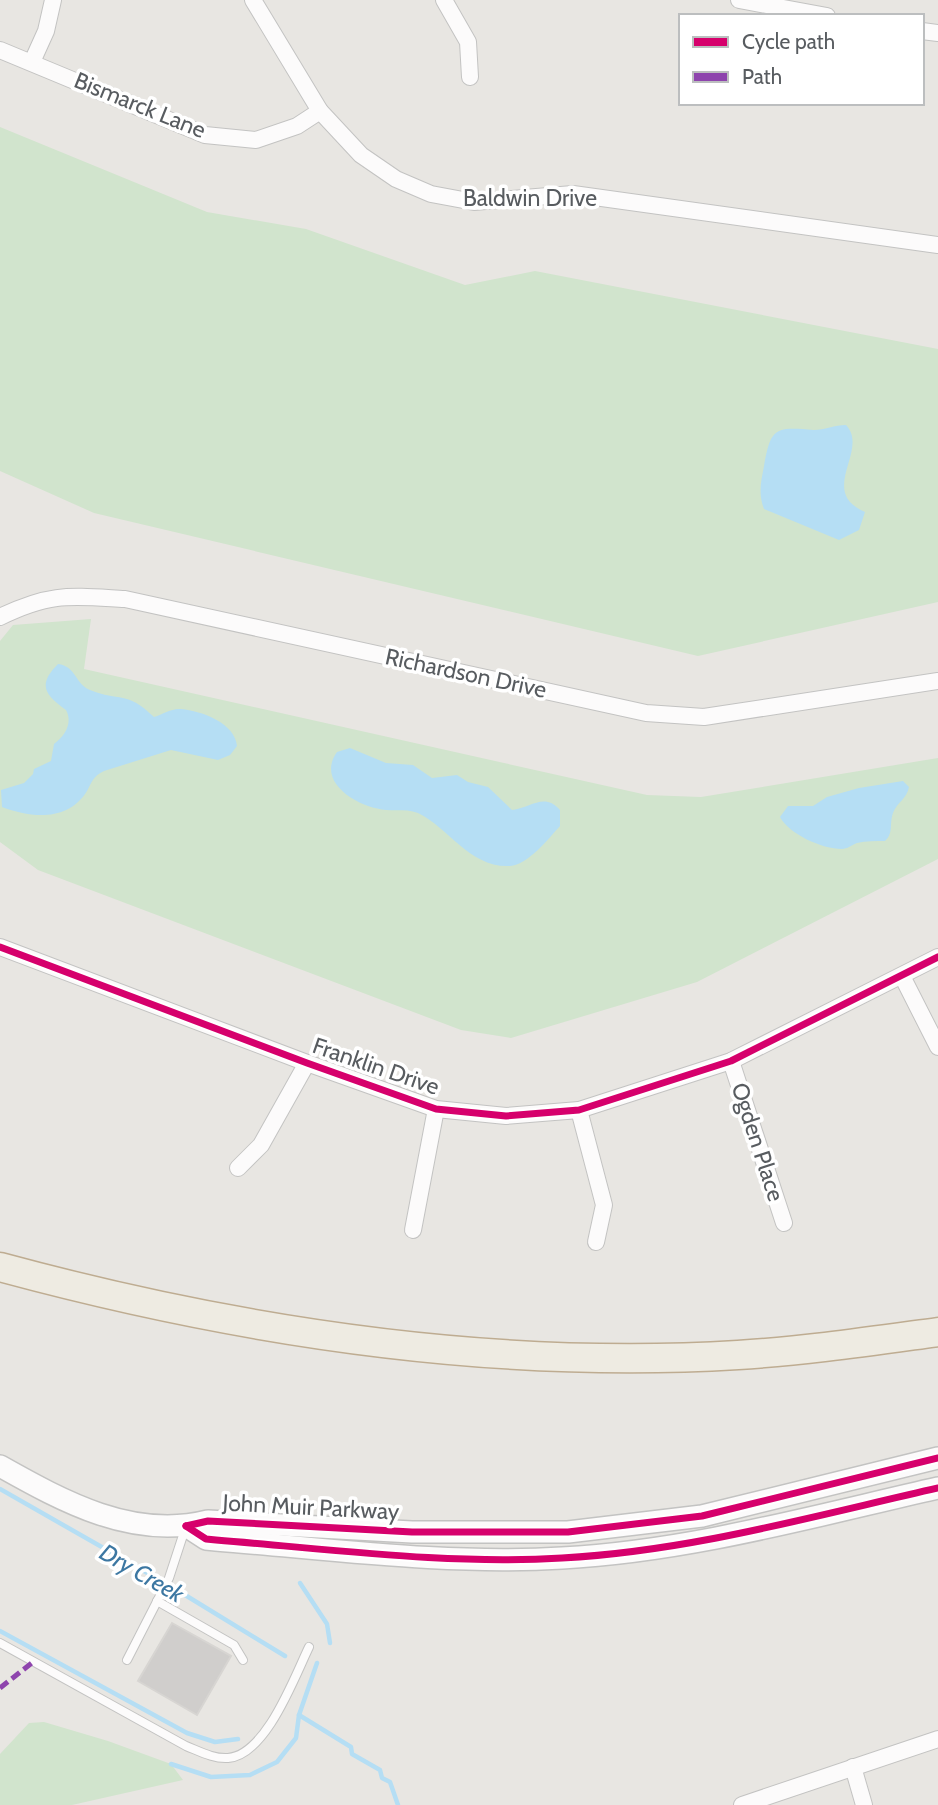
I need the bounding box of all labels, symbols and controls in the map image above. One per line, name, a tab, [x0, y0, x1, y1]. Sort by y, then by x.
legend	[679, 14, 924, 105]
text: Cycle path	[742, 29, 835, 54]
text: Path	[742, 64, 782, 89]
street label: Bismarck Lane	[70, 66, 210, 144]
street label: Baldwin Drive	[463, 184, 597, 212]
street label: Richardson Drive	[383, 642, 549, 704]
street label: Franklin Drive	[309, 1031, 443, 1101]
street label: Ogden Place	[726, 1079, 790, 1205]
street label: John Muir Parkway	[221, 1488, 400, 1526]
water label: Dry Creek	[95, 1537, 190, 1609]

